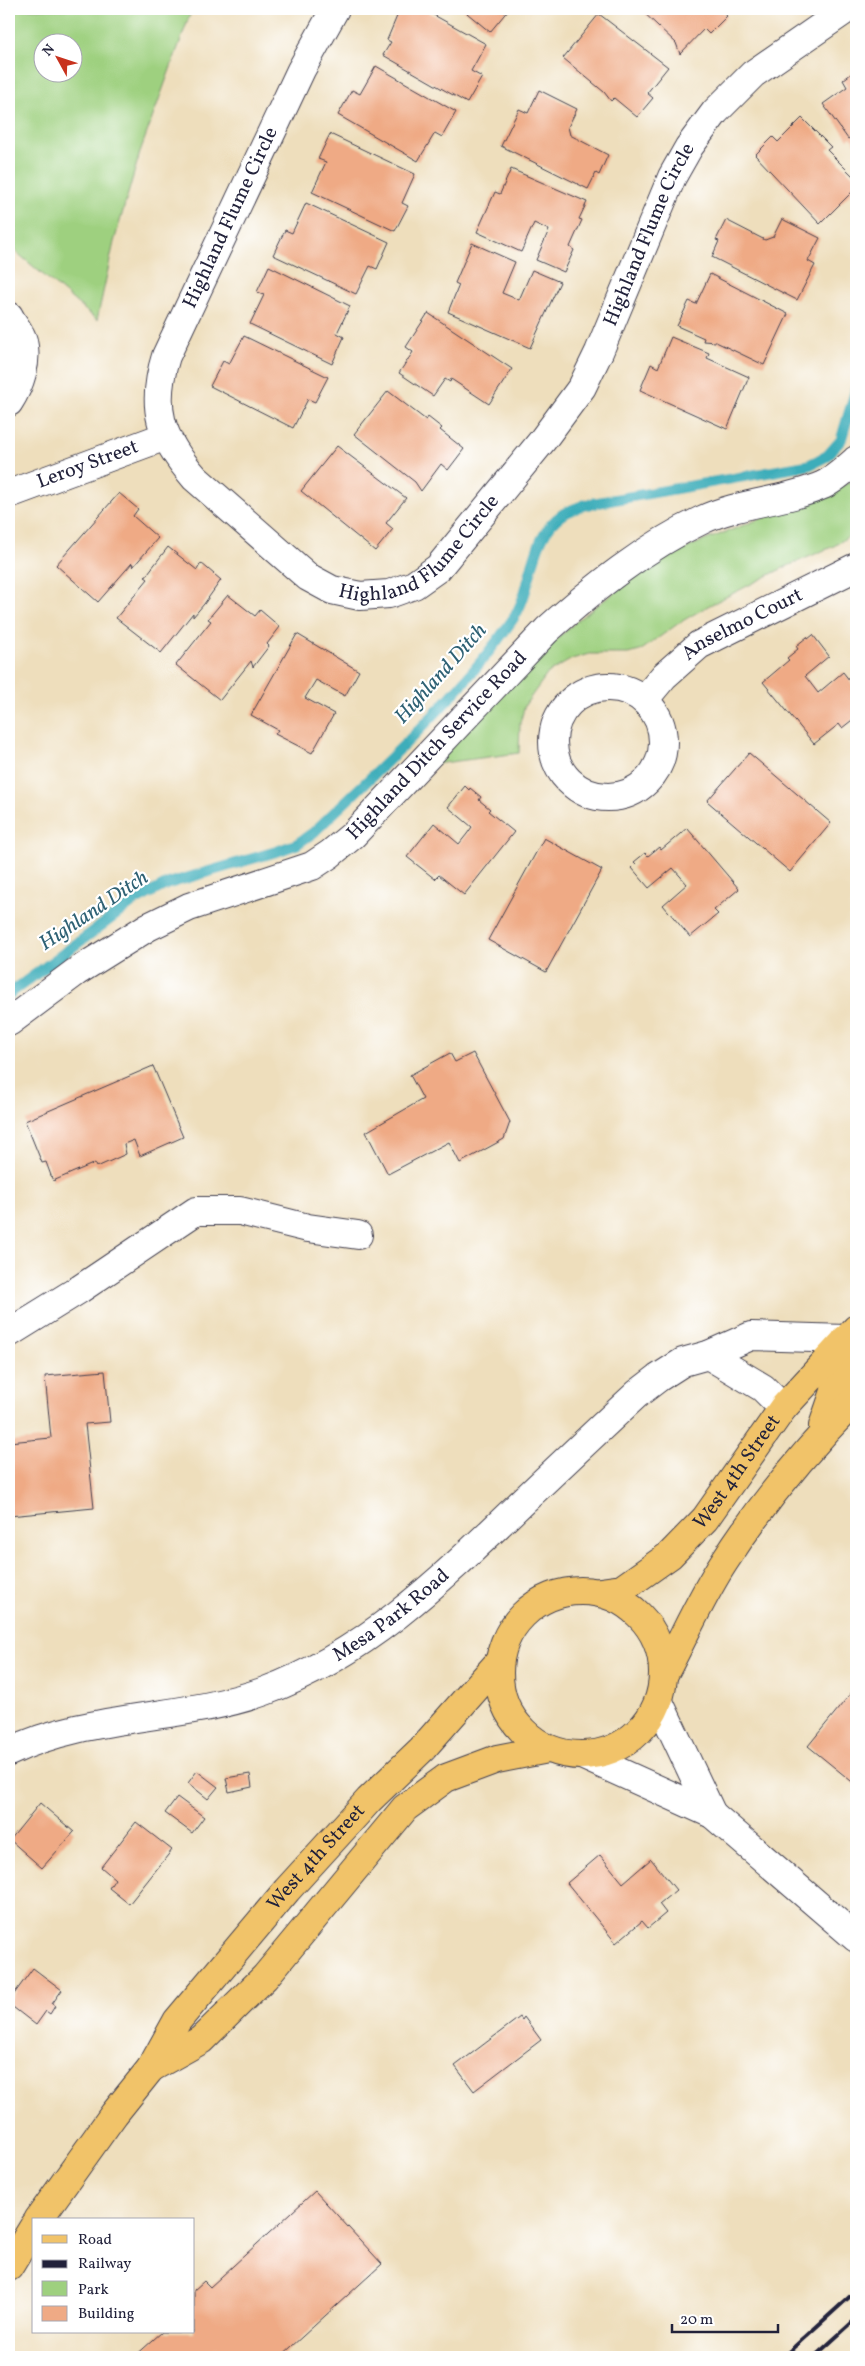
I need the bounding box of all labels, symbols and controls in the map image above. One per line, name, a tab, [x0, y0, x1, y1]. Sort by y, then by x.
north arrow	[32, 32, 82, 82]
text: N	[39, 41, 60, 61]
street label: Highland Flume Circle	[177, 123, 285, 313]
street label: Highland Flume Circle	[597, 138, 702, 331]
street label: Leroy Street	[33, 433, 142, 496]
street label: Highland Flume Circle	[336, 489, 506, 610]
street label: Anselmo Court	[676, 582, 808, 668]
water label: Highland Ditch	[388, 617, 494, 731]
street label: Highland Ditch Service Road	[341, 645, 534, 847]
water label: Highland Ditch	[34, 864, 154, 958]
street label: West 4th Street	[688, 1409, 788, 1536]
street label: Mesa Park Road	[328, 1563, 456, 1669]
street label: West 4th Street	[261, 1798, 372, 1917]
legend	[32, 2218, 195, 2334]
text: Road	[78, 2230, 112, 2251]
text: Railway	[78, 2254, 131, 2275]
text: Park	[78, 2280, 109, 2301]
scale bar	[672, 2301, 779, 2333]
text: Building	[78, 2304, 135, 2325]
text: 20 m	[680, 2310, 713, 2331]

